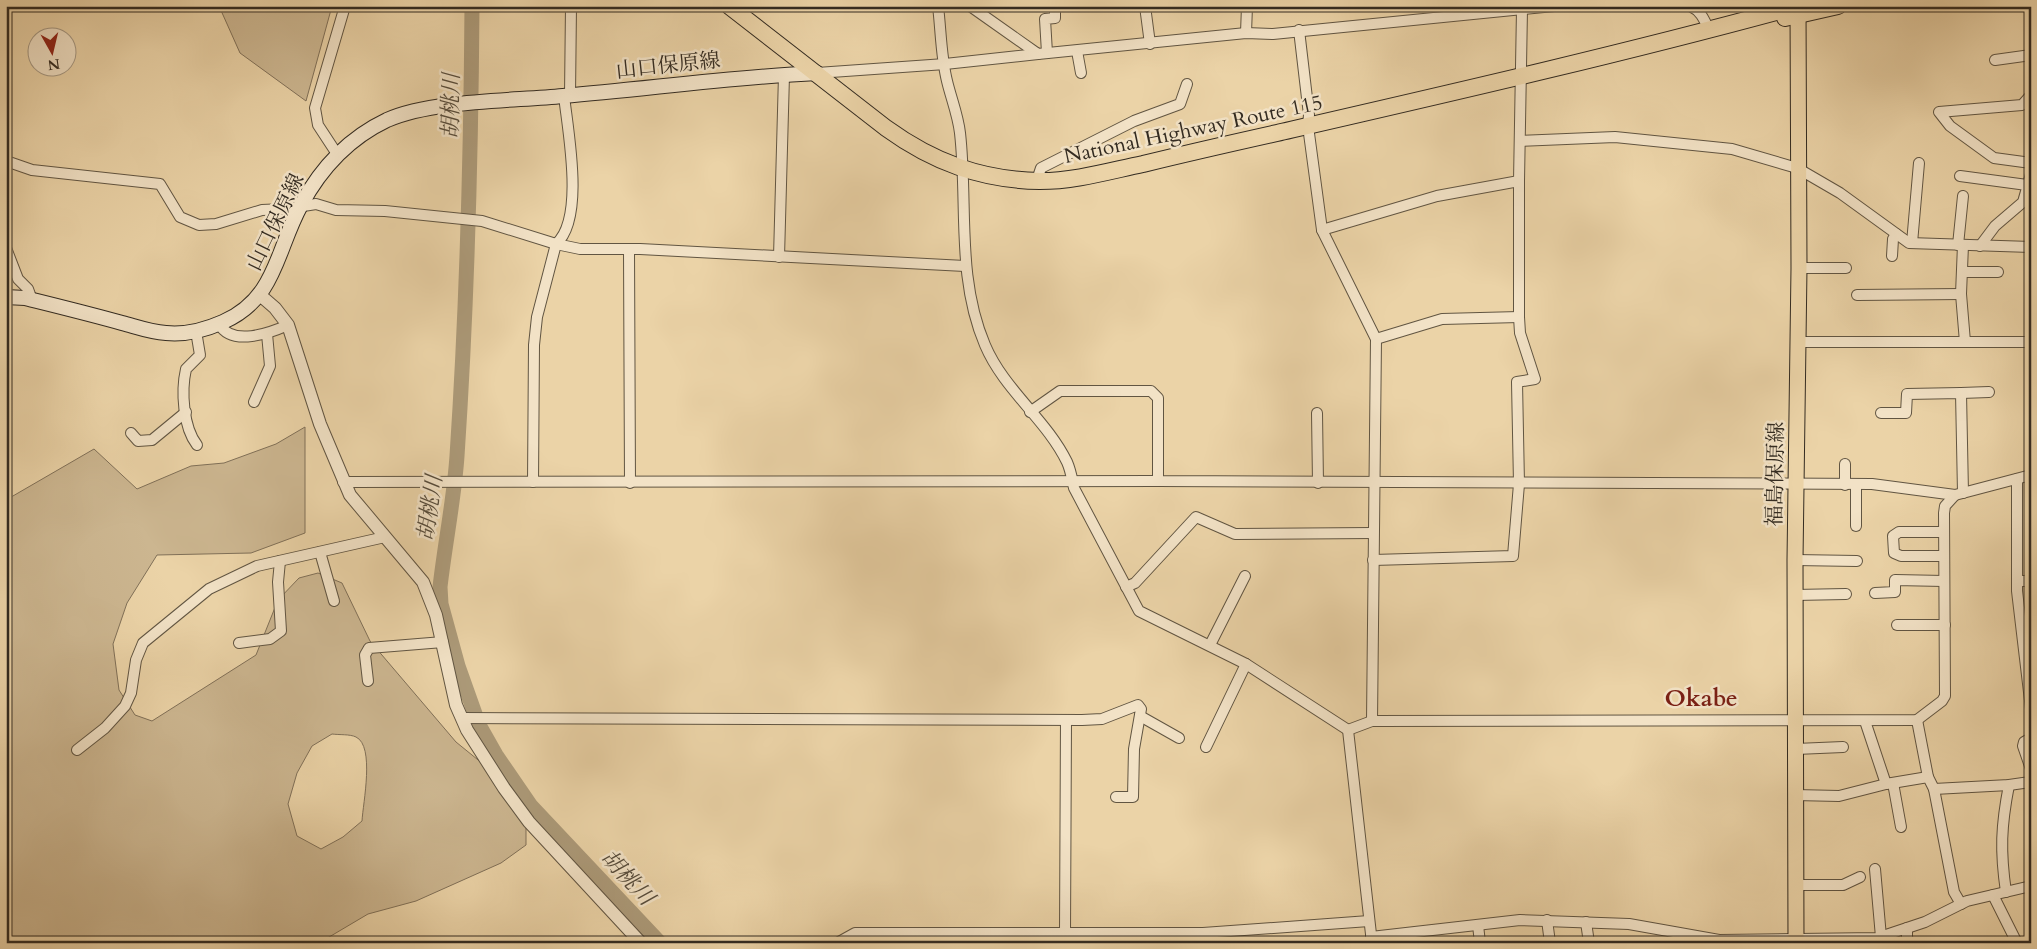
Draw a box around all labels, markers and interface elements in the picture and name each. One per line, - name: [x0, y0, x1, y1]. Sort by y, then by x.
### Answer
- north arrow: [28, 28, 78, 78]
- street label: 山口保原線: [614, 46, 722, 85]
- text: N: [46, 54, 61, 75]
- water label: 胡桃川: [435, 71, 467, 139]
- street label: National Highway Route 115: [1061, 88, 1325, 171]
- street label: 山口保原線: [239, 169, 311, 276]
- street label: 福島保原線: [1760, 421, 1791, 527]
- water label: 胡桃川: [411, 471, 450, 543]
- district label: Okabe: [1664, 682, 1738, 715]
- water label: 胡桃川: [594, 843, 662, 914]

